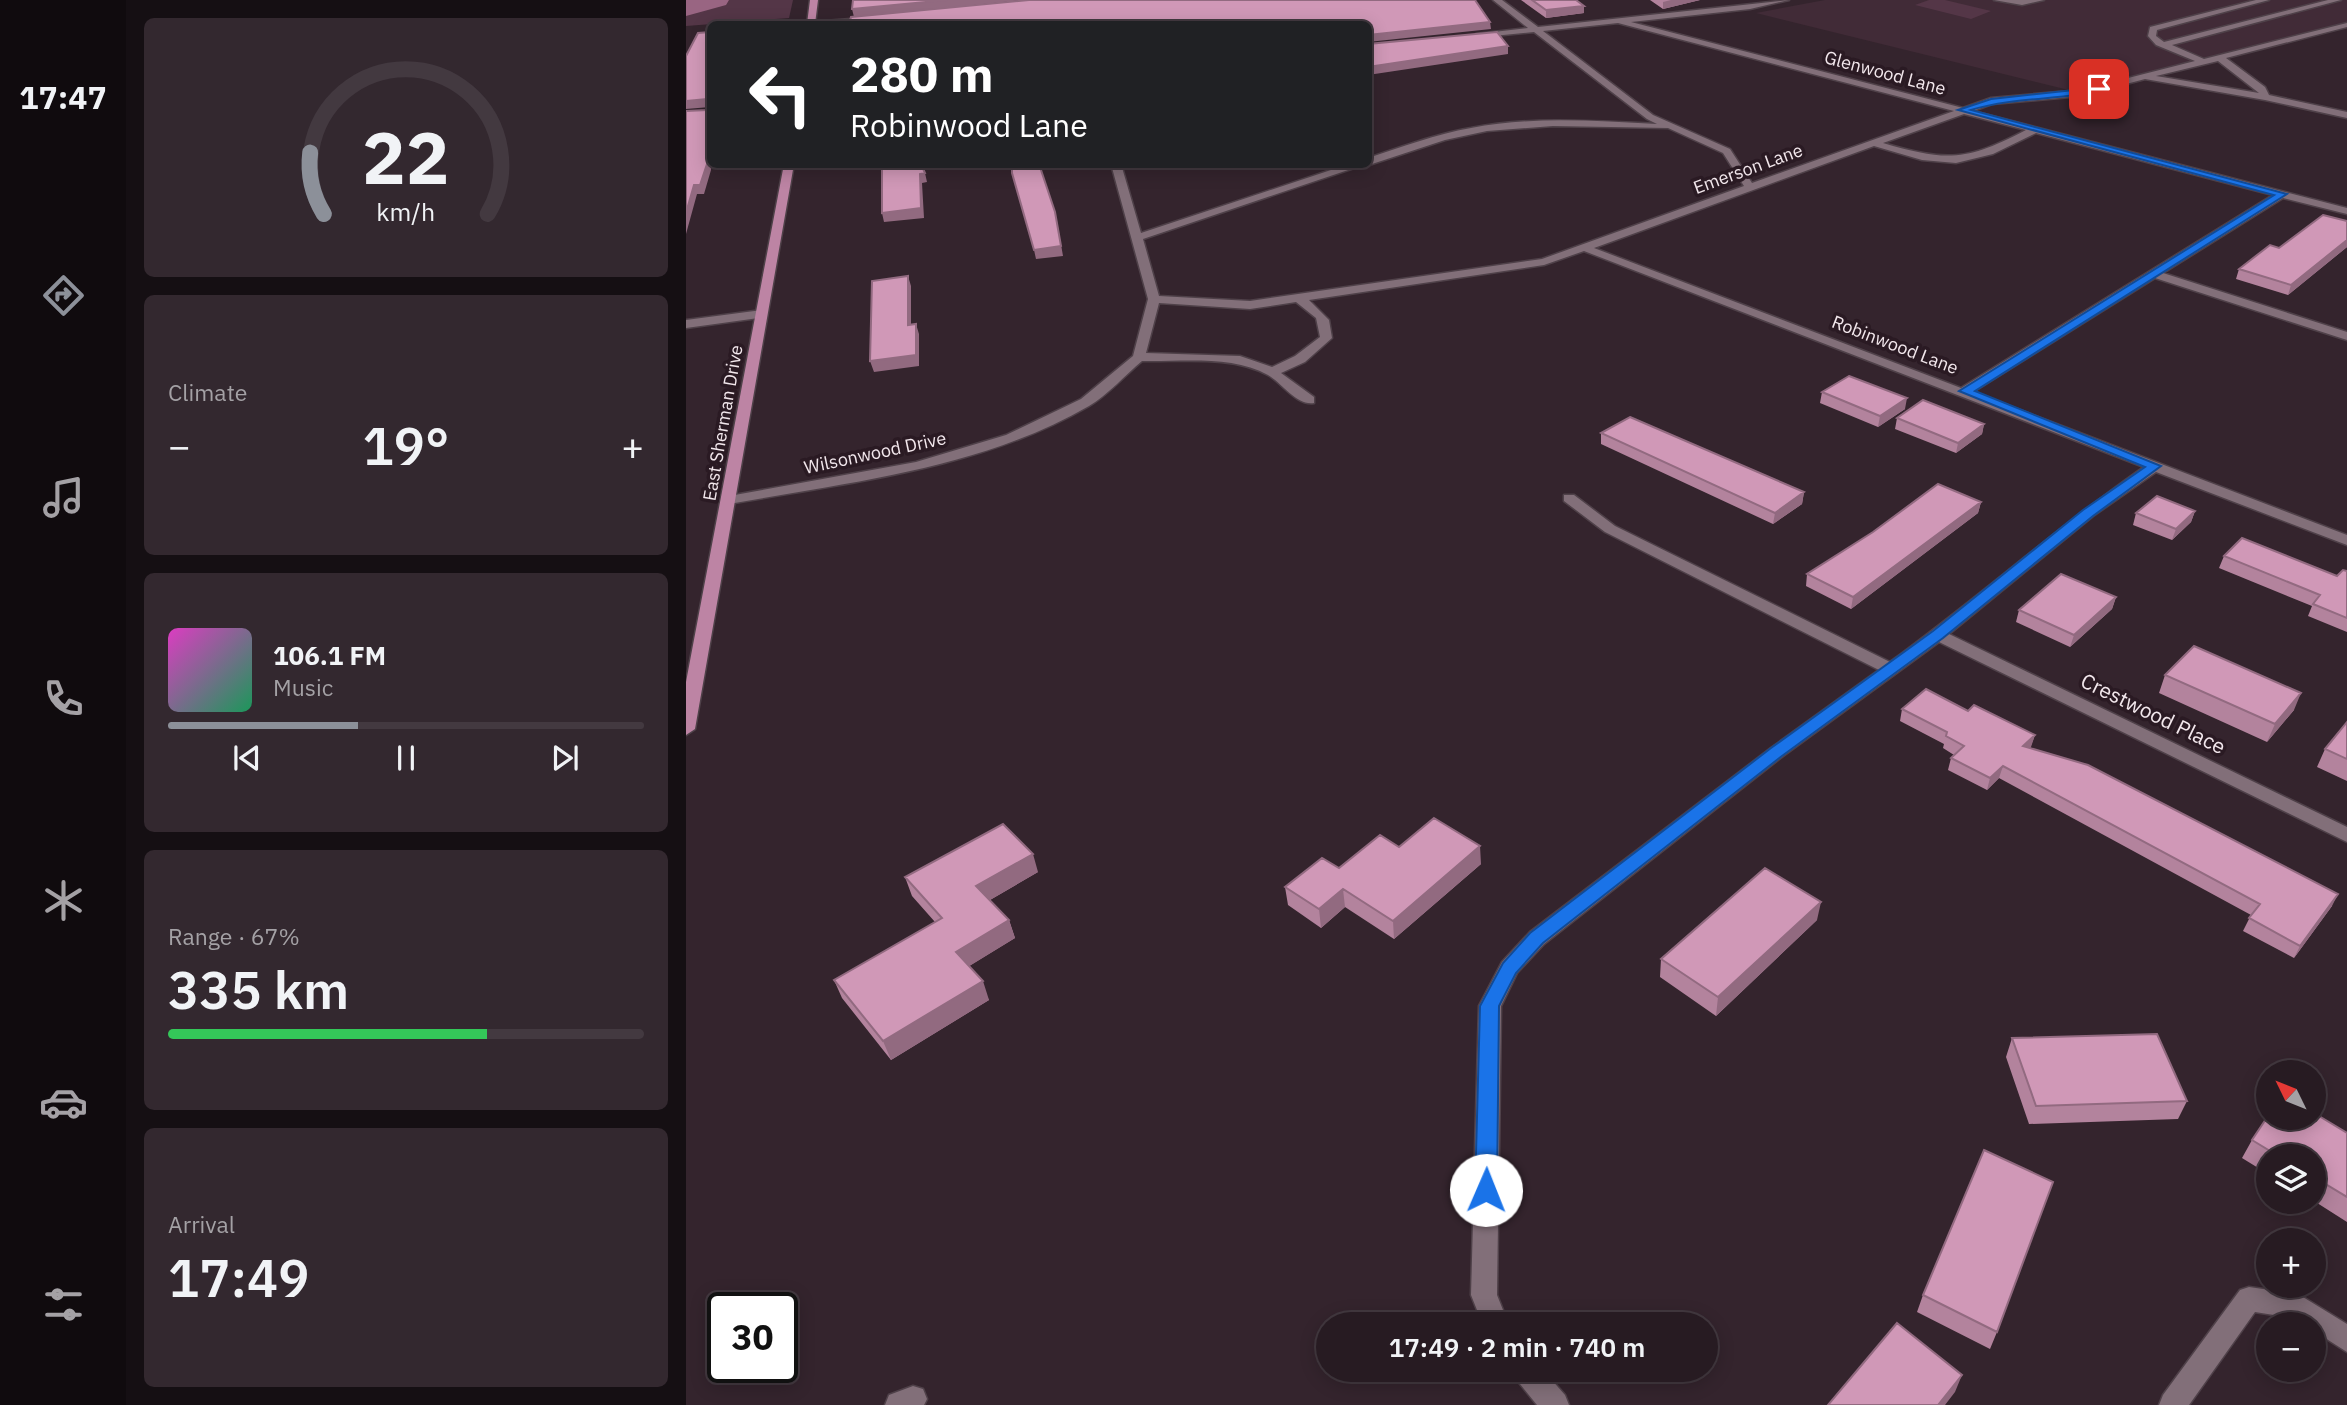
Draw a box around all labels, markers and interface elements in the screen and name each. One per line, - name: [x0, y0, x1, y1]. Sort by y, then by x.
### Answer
- text: 280 m: [850, 42, 994, 105]
- street label: Glenwood Lane: [1822, 45, 1948, 100]
- icon: left: [735, 49, 826, 140]
- pin: [2069, 59, 2129, 119]
- icon: arrive: [2080, 70, 2118, 108]
- text: 17:47: [19, 76, 107, 118]
- text: Robinwood Lane: [850, 104, 1088, 146]
- text: 22: [362, 109, 450, 204]
- street label: Emerson Lane: [1690, 138, 1806, 199]
- text: km/h: [377, 195, 435, 228]
- icon: directions: [39, 271, 88, 320]
- street label: Robinwood Lane: [1829, 310, 1962, 379]
- street label: East Sherman Drive: [697, 343, 748, 503]
- text: Climate: [168, 377, 247, 407]
- text: 19°: [363, 412, 449, 479]
- text: −: [168, 421, 191, 470]
- text: +: [621, 421, 644, 470]
- street label: Wilsonwood Drive: [802, 426, 948, 479]
- icon: music: [39, 473, 88, 522]
- text: 106.1 FM: [273, 638, 386, 672]
- street label: Crestwood Place: [2076, 666, 2231, 760]
- text: Music: [273, 672, 333, 702]
- icon: phone: [39, 674, 88, 723]
- icon: previous: [228, 739, 266, 777]
- icon: pause: [387, 739, 425, 777]
- icon: next: [546, 739, 584, 777]
- icon: climate: [39, 876, 88, 925]
- text: Range · 67%: [168, 921, 300, 951]
- text: 335 km: [168, 956, 349, 1023]
- north arrow: [2256, 1060, 2326, 1130]
- map controls: [2256, 1060, 2326, 1382]
- icon: car: [39, 1078, 88, 1127]
- button: layers: [2256, 1144, 2326, 1214]
- position arrow: [1449, 1153, 1523, 1227]
- text: Arrival: [168, 1209, 235, 1239]
- button: +: [2256, 1228, 2326, 1298]
- text: 17:49: [168, 1244, 309, 1311]
- icon: filters: [39, 1280, 88, 1329]
- speed limit sign: 30: [707, 1292, 798, 1383]
- button: −: [2256, 1312, 2326, 1382]
- text: 17:49 · 2 min · 740 m: [1389, 1330, 1645, 1364]

